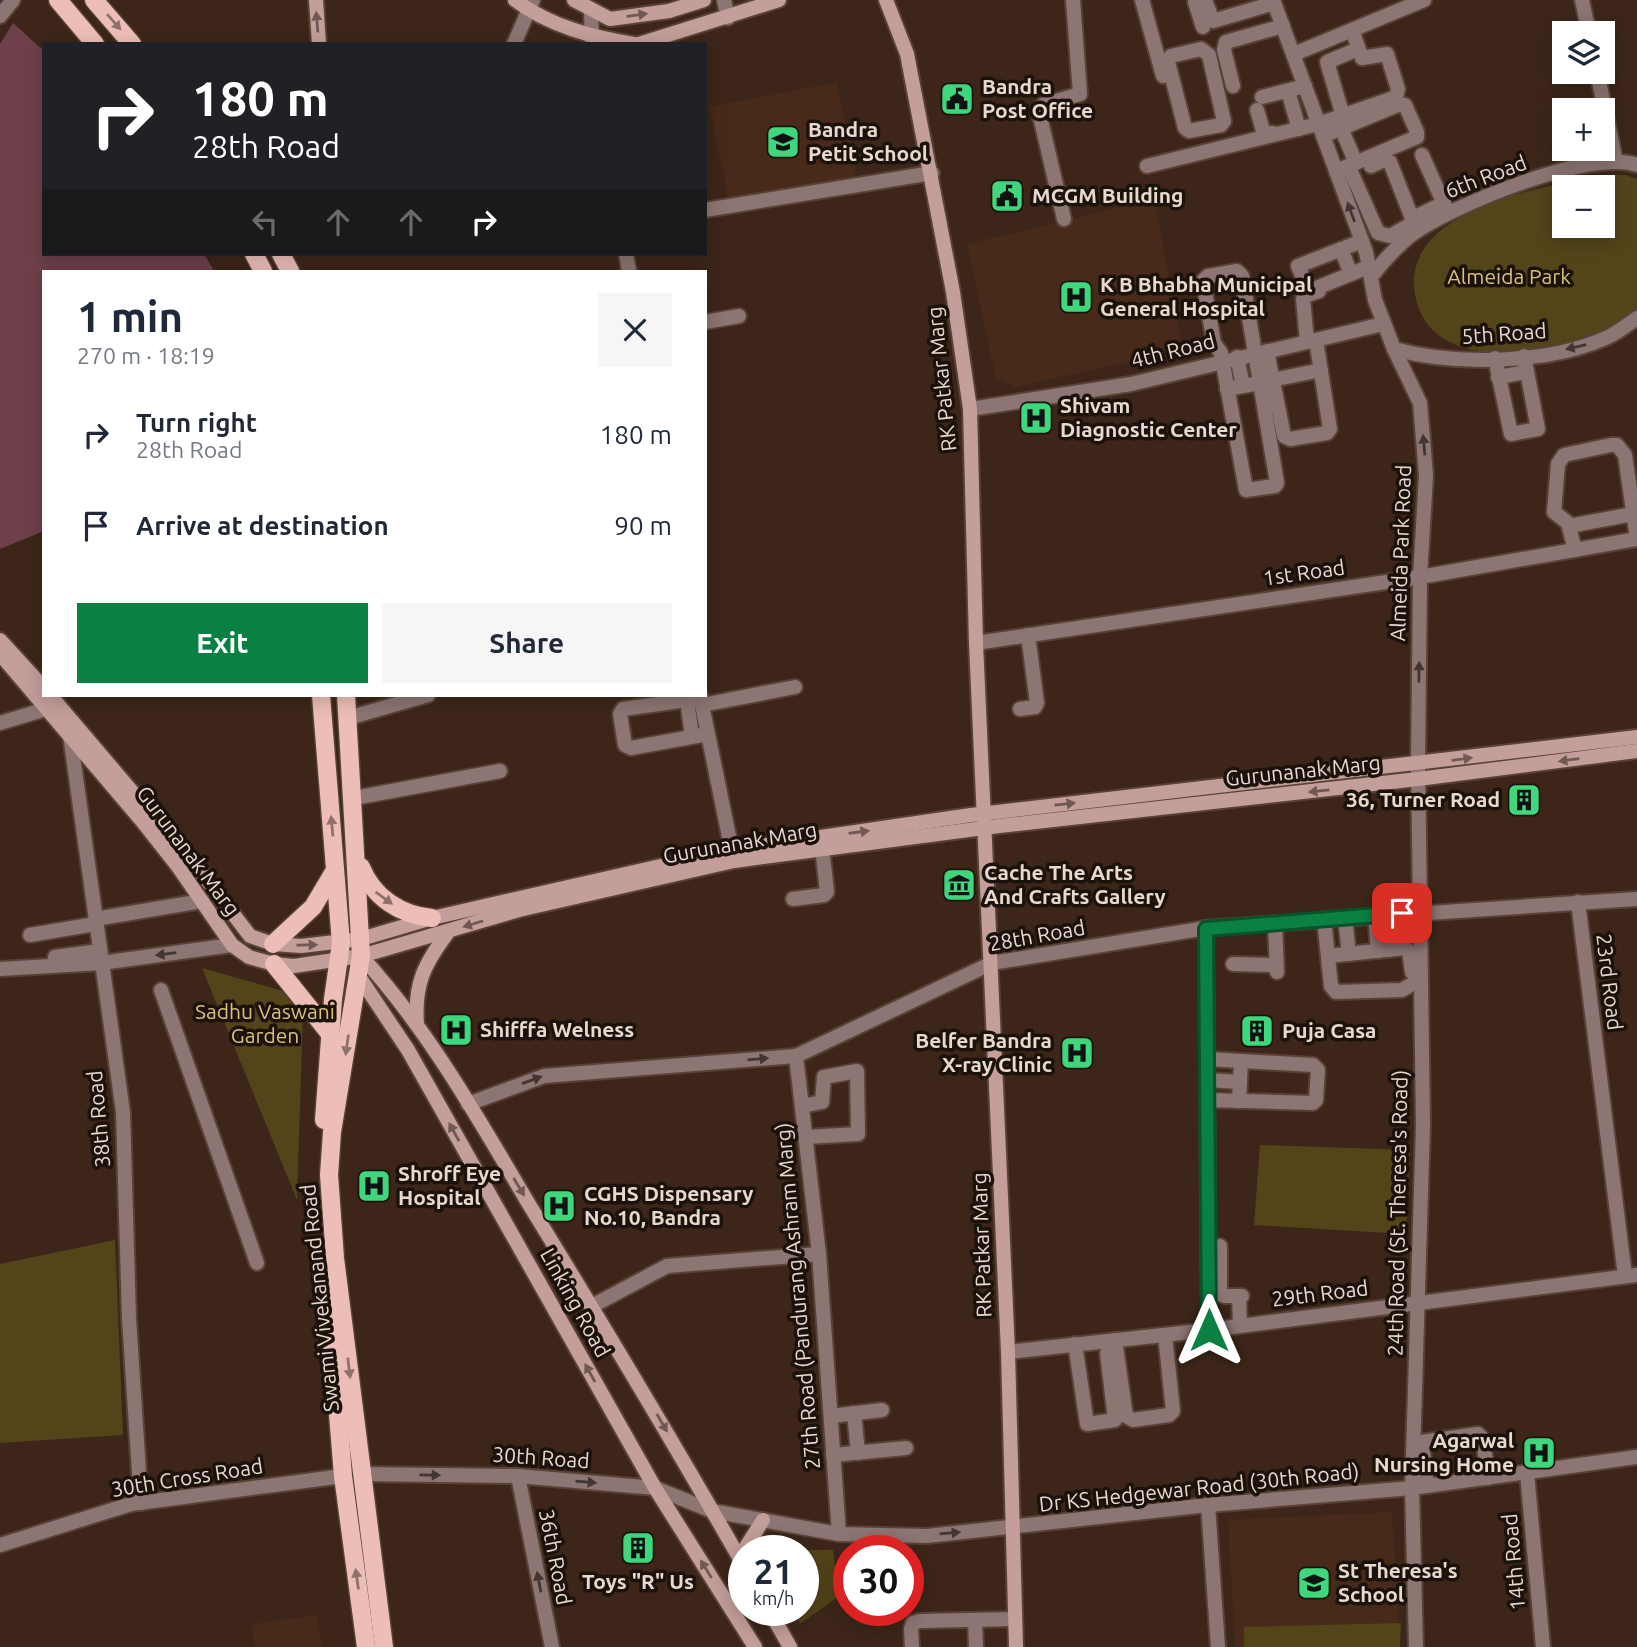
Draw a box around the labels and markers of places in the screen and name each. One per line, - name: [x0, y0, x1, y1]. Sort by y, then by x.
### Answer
- place label: Bandra Post Office: [982, 74, 1093, 122]
- public building icon: Bandra Post Office: [938, 80, 976, 118]
- place label: Bandra Petit School: [808, 117, 928, 165]
- school or university icon: Bandra Petit School: [764, 123, 802, 161]
- public building icon: MCGM Building: [988, 177, 1026, 215]
- place label: MCGM Building: [1032, 183, 1183, 207]
- place label: K B Bhabha Municipal General Hospital: [1100, 272, 1312, 320]
- hospital icon: K B Bhabha Municipal General Hospital: [1057, 278, 1095, 316]
- place label: Shivam Diagnostic Center: [1060, 393, 1237, 441]
- hospital icon: Shivam Diagnostic Center: [1017, 399, 1055, 437]
- building icon: 36, Turner Road: [1505, 781, 1543, 819]
- place label: 36, Turner Road: [1346, 787, 1500, 811]
- place label: Cache The Arts And Crafts Gallery: [984, 860, 1166, 908]
- museum icon: Cache The Arts And Crafts Gallery: [940, 866, 978, 904]
- pin: [1372, 883, 1432, 943]
- hospital icon: Shifffa Welness: [437, 1011, 475, 1049]
- building icon: Puja Casa: [1238, 1012, 1276, 1050]
- place label: Shifffa Welness: [480, 1017, 634, 1041]
- place label: Puja Casa: [1282, 1018, 1376, 1042]
- place label: Belfer Bandra X-ray Clinic: [915, 1028, 1052, 1076]
- hospital icon: Belfer Bandra X-ray Clinic: [1058, 1034, 1096, 1072]
- place label: Shroff Eye Hospital: [398, 1161, 501, 1209]
- hospital icon: Shroff Eye Hospital: [355, 1167, 393, 1205]
- place label: CGHS Dispensary No.10, Bandra: [584, 1181, 753, 1229]
- hospital icon: CGHS Dispensary No.10, Bandra: [540, 1187, 578, 1225]
- place label: Agarwal Nursing Home: [1374, 1428, 1514, 1476]
- hospital icon: Agarwal Nursing Home: [1520, 1434, 1558, 1472]
- building icon: Toys "R" Us: [619, 1529, 657, 1567]
- place label: St Theresa's School: [1338, 1558, 1458, 1606]
- school or university icon: St Theresa's School: [1295, 1564, 1333, 1602]
- place label: Toys "R" Us: [582, 1569, 694, 1593]

